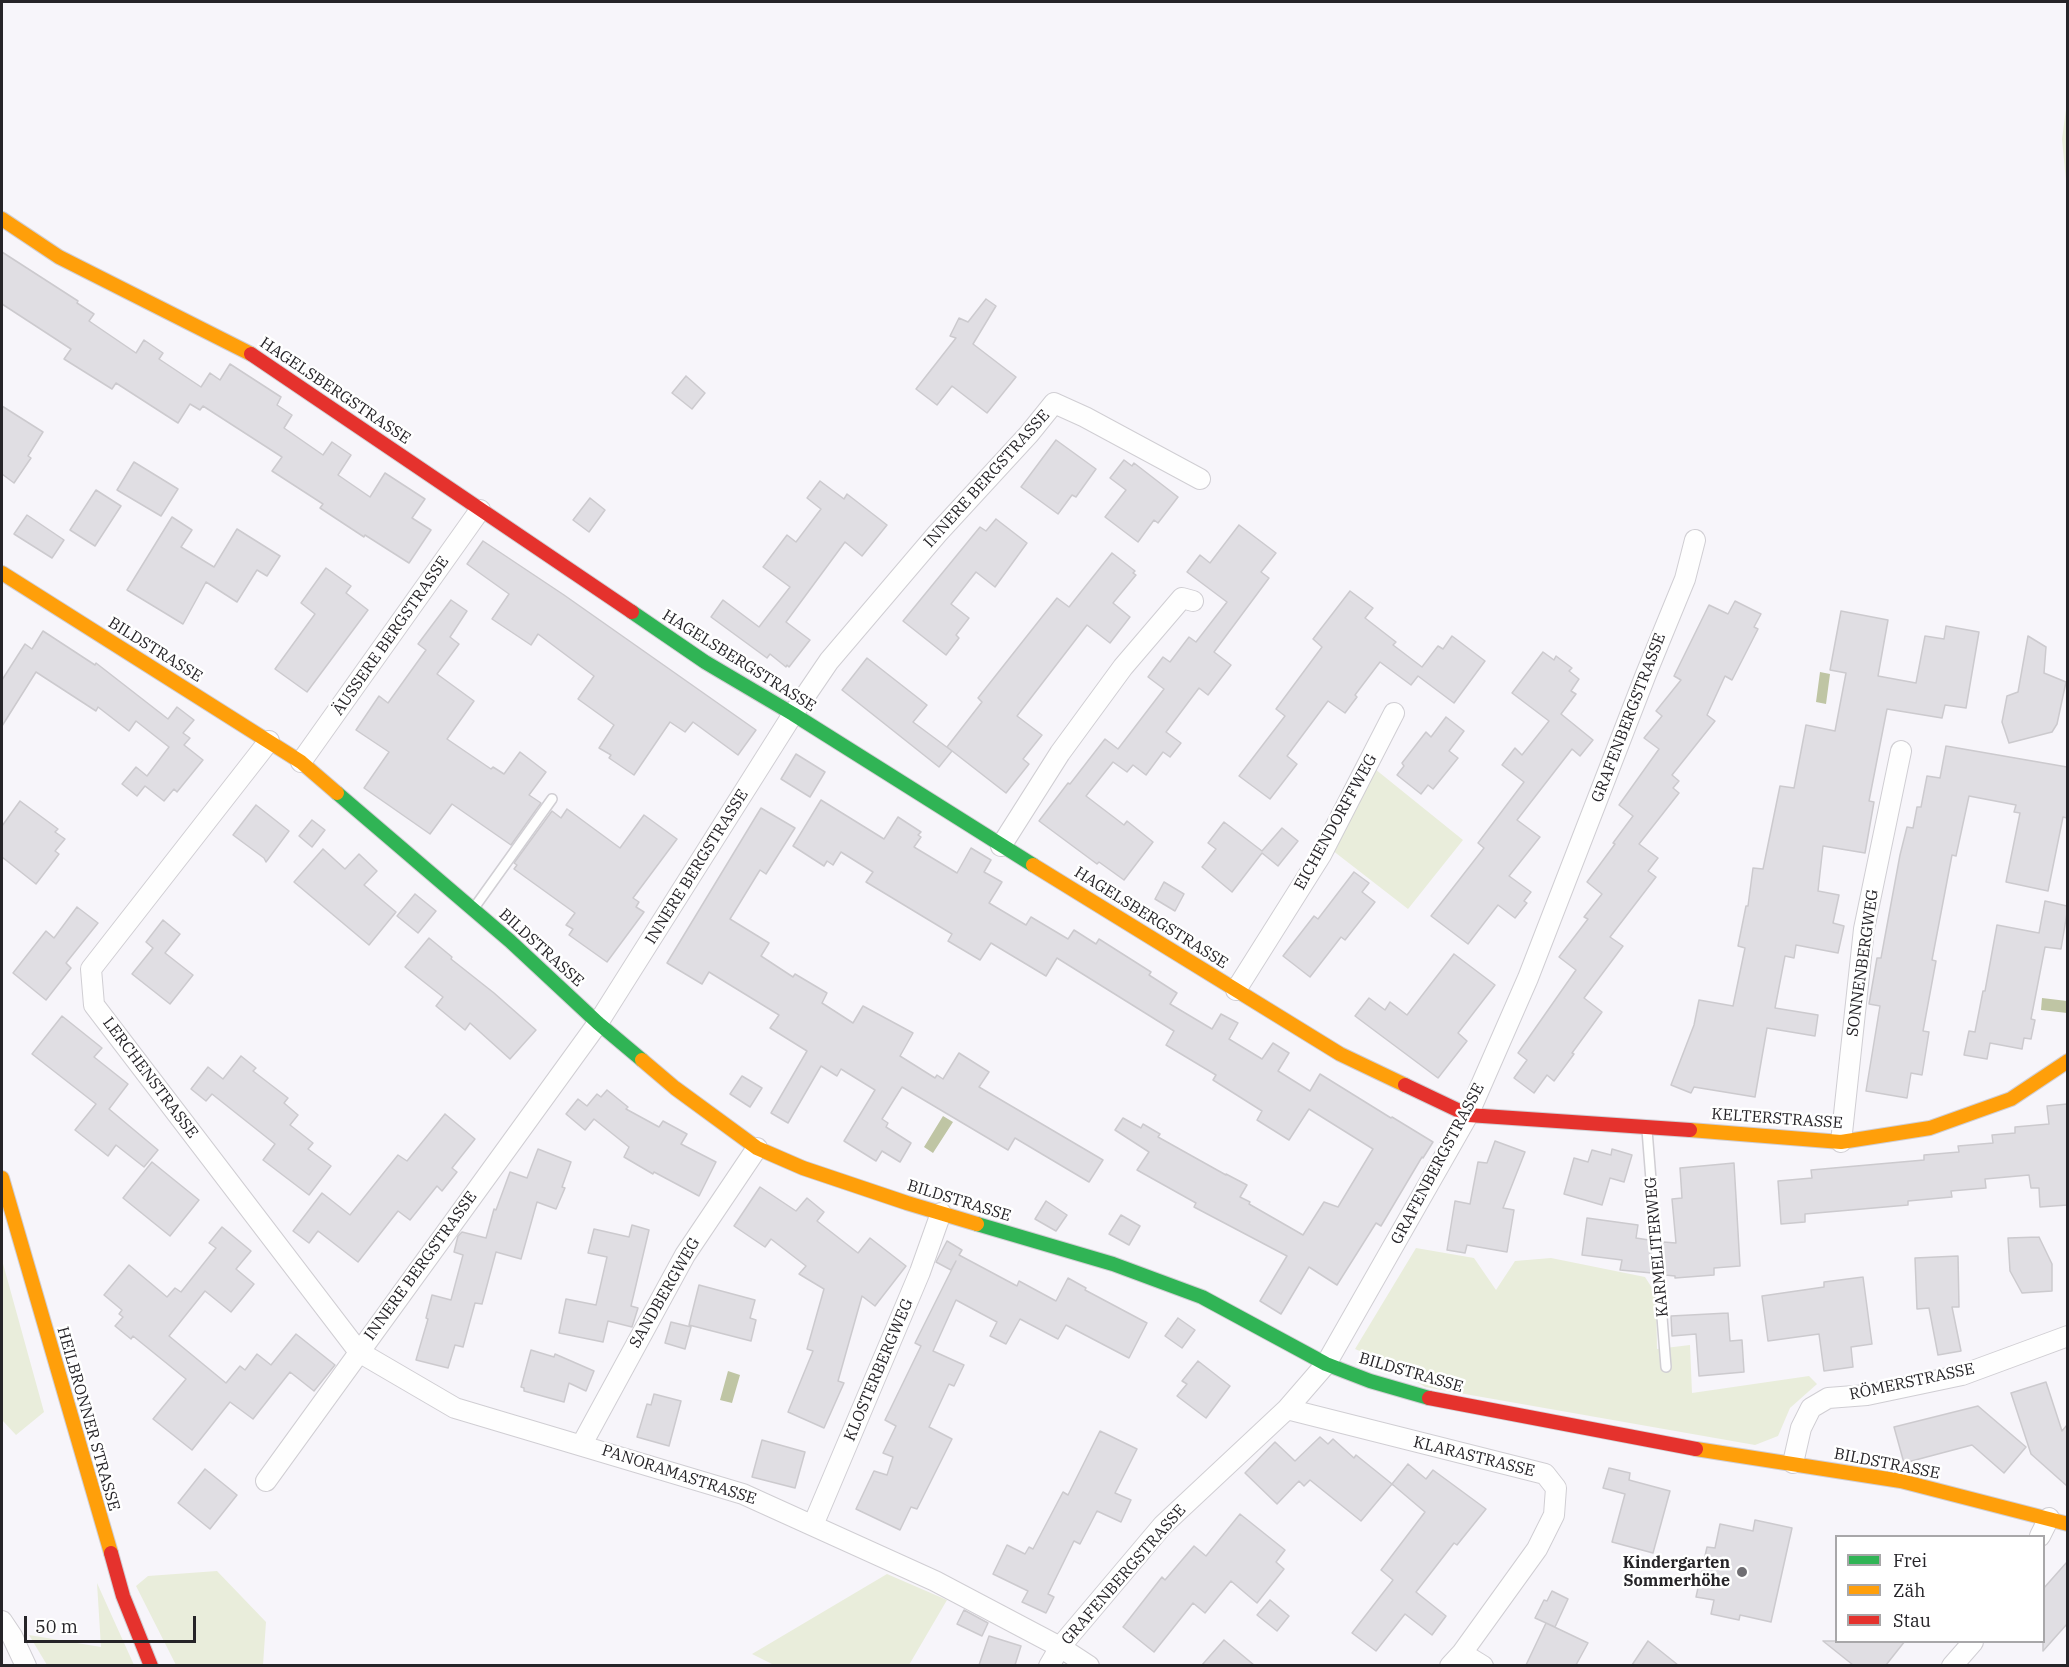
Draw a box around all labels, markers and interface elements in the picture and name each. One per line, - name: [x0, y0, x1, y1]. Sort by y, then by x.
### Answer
- street label: HAGELSBERGSTRASSE: [256, 333, 414, 449]
- street label: INNERE BERGSTRASSE: [920, 406, 1054, 552]
- street label: ÄUSSERE BERGSTRASSE: [329, 553, 453, 719]
- street label: HAGELSBERGSTRASSE: [659, 606, 819, 716]
- street label: BILDSTRASSE: [104, 613, 206, 687]
- street label: GRAFENBERGSTRASSE: [1588, 631, 1670, 805]
- street label: EICHENDORFFWEG: [1291, 751, 1381, 893]
- street label: INNERE BERGSTRASSE: [641, 786, 753, 948]
- street label: HAGELSBERGSTRASSE: [1071, 863, 1231, 973]
- street label: SONNENBERGWEG: [1843, 888, 1883, 1038]
- street label: BILDSTRASSE: [495, 905, 587, 991]
- street label: LERCHENSTRASSE: [98, 1014, 202, 1142]
- street label: GRAFENBERGSTRASSE: [1387, 1080, 1489, 1248]
- street label: KELTERSTRASSE: [1711, 1105, 1843, 1133]
- street label: BILDSTRASSE: [905, 1176, 1013, 1226]
- street label: KARMELITERWEG: [1641, 1176, 1673, 1318]
- street label: INNERE BERGSTRASSE: [361, 1188, 481, 1344]
- street label: SANDBERGWEG: [626, 1234, 704, 1352]
- street label: KLOSTERBERGWEG: [840, 1296, 918, 1444]
- street label: HEILBRONNER STRASSE: [52, 1325, 124, 1513]
- street label: BILDSTRASSE: [1357, 1349, 1465, 1397]
- street label: RÖMERSTRASSE: [1848, 1359, 1976, 1405]
- street label: KLARASTRASSE: [1411, 1433, 1537, 1481]
- street label: PANORAMASTRASSE: [599, 1441, 759, 1509]
- street label: BILDSTRASSE: [1832, 1444, 1942, 1484]
- street label: GRAFENBERGSTRASSE: [1058, 1501, 1190, 1649]
- legend: [1835, 1535, 2045, 1643]
- text: Frei: [1893, 1549, 1927, 1572]
- place label: Kindergarten Sommerhöhe: [1623, 1553, 1730, 1591]
- marker: Kindergarten Sommerhöhe: [1735, 1565, 1749, 1579]
- text: Zäh: [1893, 1579, 1926, 1602]
- scale bar: [27, 1604, 200, 1642]
- text: Stau: [1893, 1609, 1931, 1632]
- text: 50 m: [35, 1615, 78, 1638]

